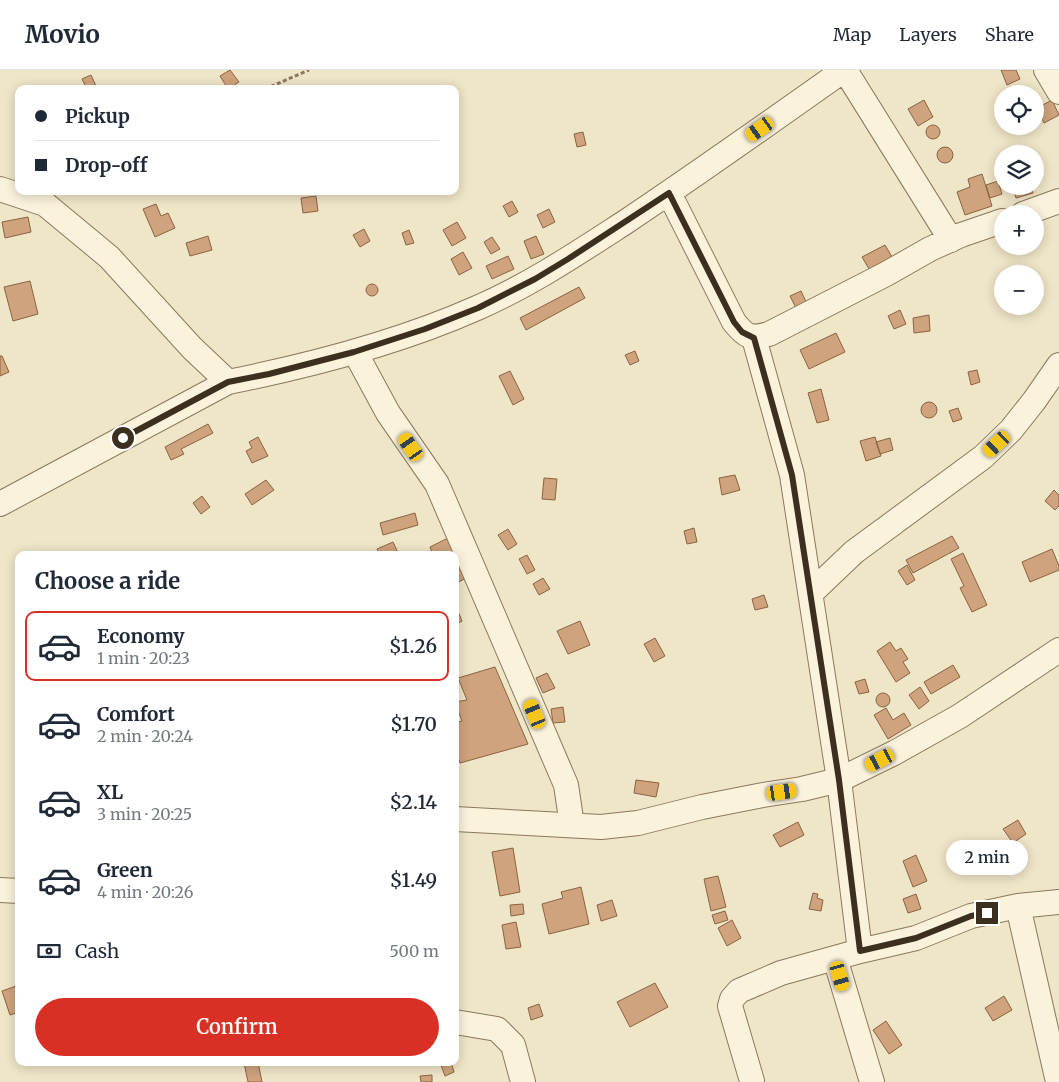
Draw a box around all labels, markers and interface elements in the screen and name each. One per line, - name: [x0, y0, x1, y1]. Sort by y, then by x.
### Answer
- text: Movio: [25, 19, 100, 50]
- text: Map: [833, 23, 871, 46]
- text: Layers: [899, 23, 957, 46]
- text: Share: [985, 23, 1034, 46]
- map controls: [994, 85, 1044, 315]
- button: locate: [994, 85, 1044, 135]
- text: Pickup: [65, 104, 130, 128]
- car: [743, 114, 776, 144]
- button: layers: [994, 145, 1044, 195]
- text: Drop-off: [65, 153, 147, 177]
- button: +: [994, 205, 1044, 255]
- button: −: [994, 265, 1044, 315]
- route start: [112, 427, 134, 449]
- car: [980, 428, 1013, 460]
- car: [396, 430, 425, 464]
- text: Choose a ride: [35, 567, 180, 595]
- icon: car: [37, 624, 82, 669]
- text: Economy: [97, 624, 185, 648]
- text: $1.26: [389, 634, 437, 658]
- text: 1 min · 20:23: [97, 648, 190, 668]
- car: [522, 697, 547, 731]
- icon: car: [37, 702, 82, 747]
- text: Comfort: [97, 702, 175, 726]
- text: $1.70: [390, 712, 437, 736]
- text: 2 min · 20:24: [97, 726, 193, 746]
- car: [863, 747, 896, 773]
- icon: car: [37, 780, 82, 825]
- text: XL: [97, 780, 123, 804]
- car: [766, 782, 797, 802]
- text: $2.14: [390, 790, 437, 814]
- text: 3 min · 20:25: [97, 804, 192, 824]
- callout: 2 min: [946, 840, 1028, 876]
- text: 2 min: [964, 847, 1010, 867]
- icon: car: [37, 858, 82, 903]
- text: Green: [97, 858, 153, 882]
- text: $1.49: [390, 868, 437, 892]
- text: 4 min · 20:26: [97, 882, 193, 902]
- route end: [976, 902, 998, 924]
- icon: cash: [35, 937, 63, 965]
- text: Cash: [75, 939, 119, 963]
- text: 500 m: [389, 941, 439, 961]
- car: [828, 960, 851, 992]
- button: Confirm: [35, 998, 439, 1056]

